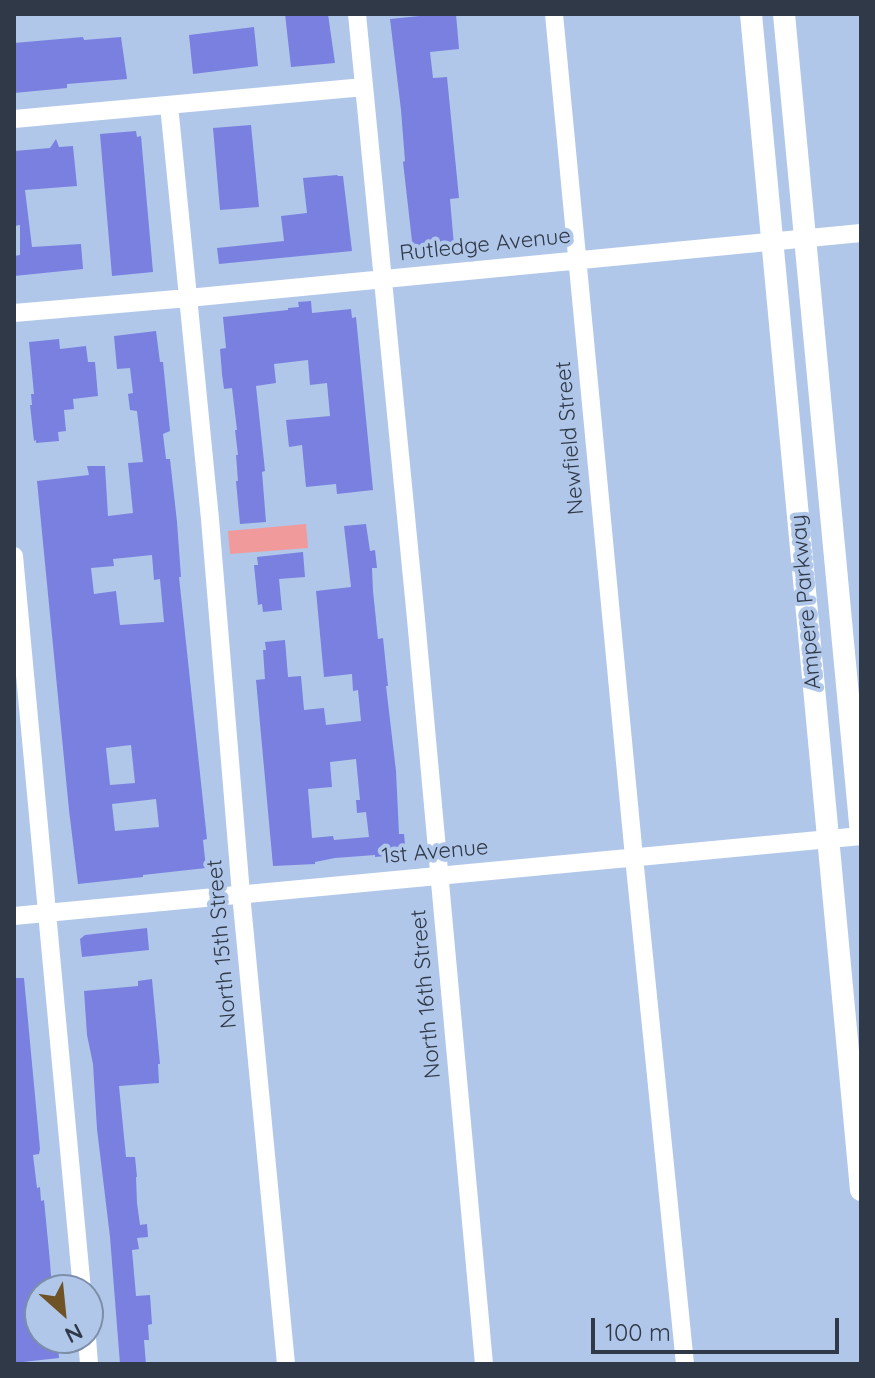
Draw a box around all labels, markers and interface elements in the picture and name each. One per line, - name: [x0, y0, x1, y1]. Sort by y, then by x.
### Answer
- street label: Rutledge Avenue: [398, 223, 572, 267]
- street label: Newfield Street: [550, 360, 590, 516]
- street label: Ampere Parkway: [785, 513, 827, 691]
- street label: 1st Avenue: [380, 834, 490, 870]
- street label: North 15th Street: [201, 858, 243, 1030]
- street label: North 16th Street: [405, 908, 447, 1080]
- north arrow: [24, 1274, 104, 1354]
- scale bar: [595, 1302, 843, 1352]
- text: N: [60, 1317, 88, 1350]
- text: 100 m: [605, 1317, 671, 1347]

